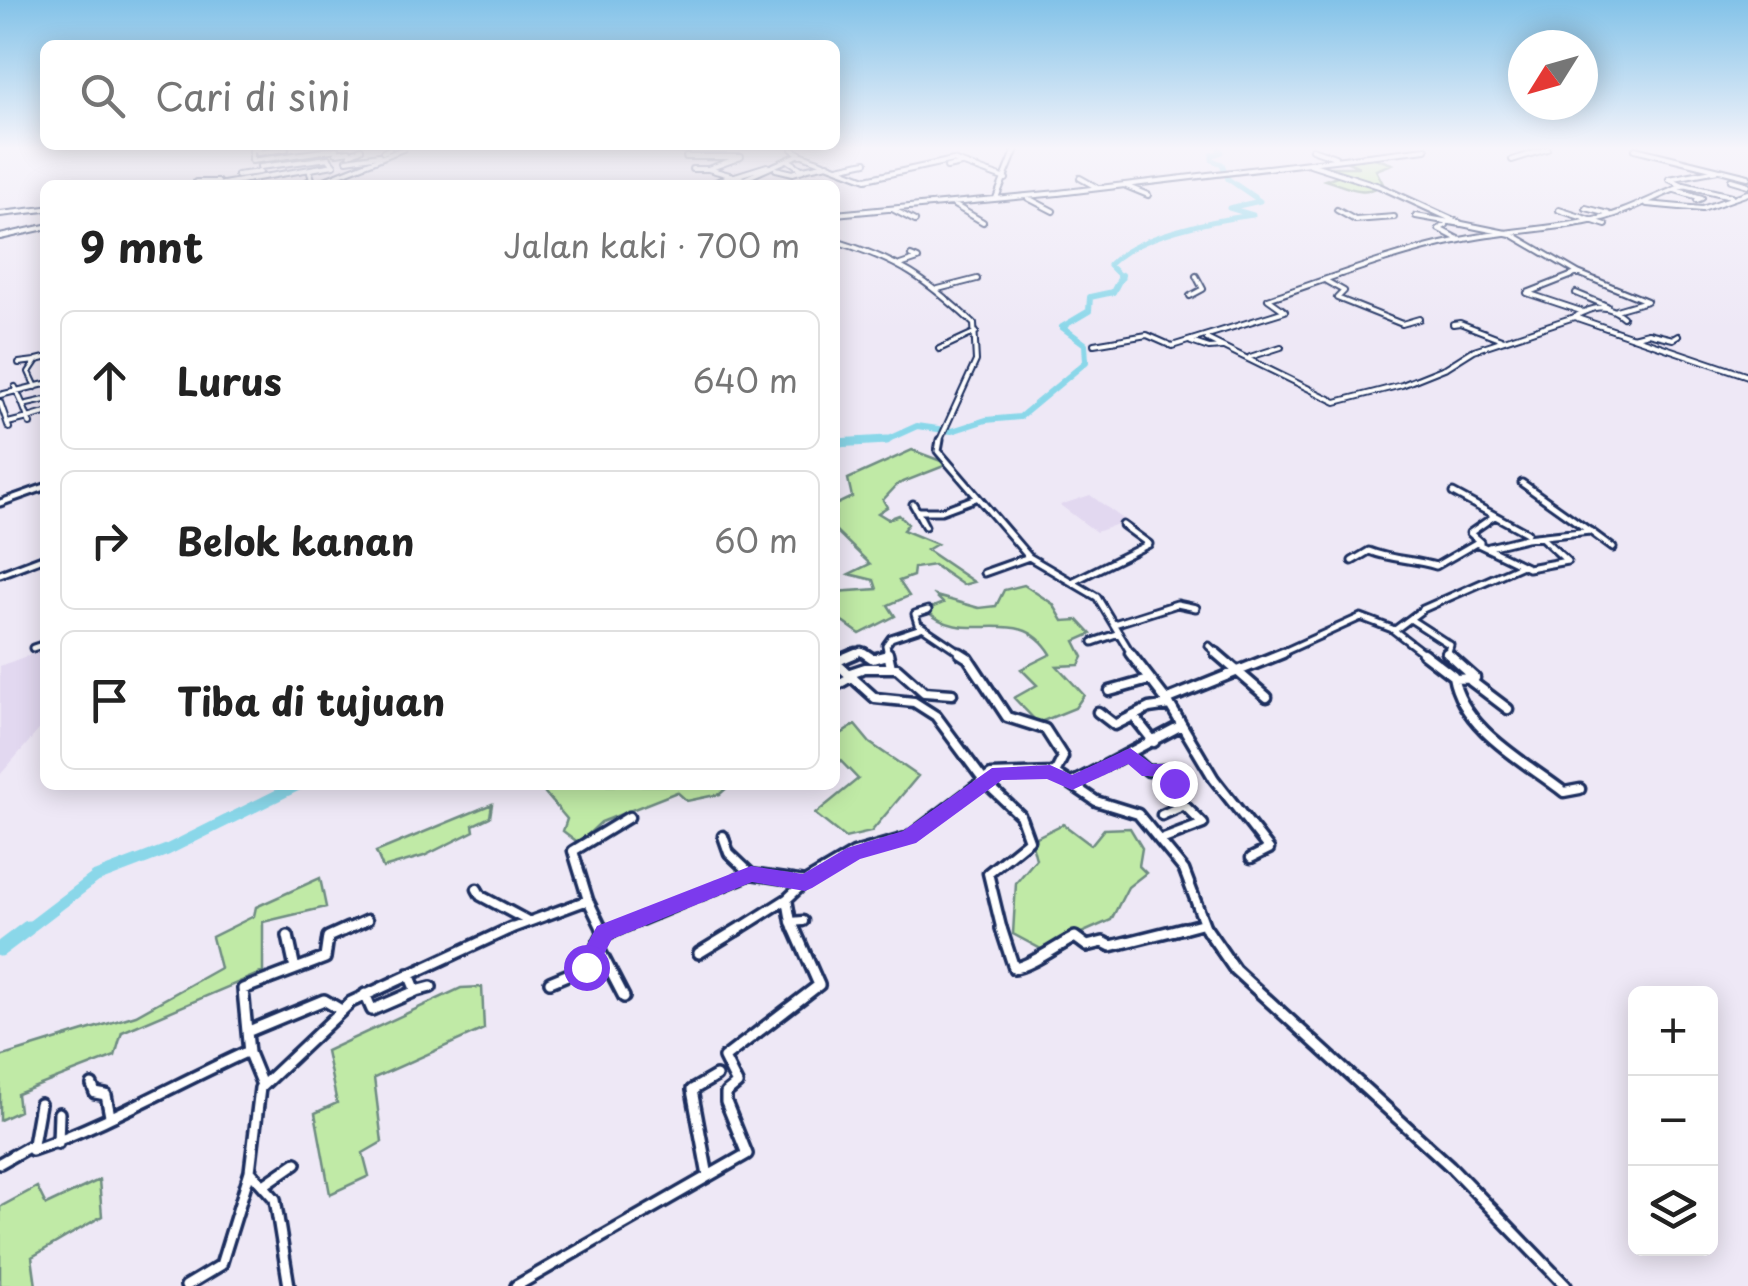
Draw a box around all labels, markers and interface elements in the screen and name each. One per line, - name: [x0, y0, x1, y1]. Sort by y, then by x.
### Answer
- north arrow: [1508, 30, 1598, 120]
- search box: [40, 40, 840, 150]
- text: Cari di sini: [155, 67, 351, 124]
- icon: search: [75, 68, 130, 123]
- text: 9 mnt: [80, 214, 204, 277]
- text: Jalan kaki · 700 m: [504, 221, 800, 269]
- text: Lurus: [177, 352, 282, 409]
- icon: ahead: [82, 353, 137, 408]
- text: 640 m: [693, 356, 798, 404]
- text: Belok kanan: [177, 512, 414, 569]
- icon: right: [82, 513, 137, 568]
- text: 60 m: [714, 516, 798, 564]
- text: Tiba di tujuan: [177, 672, 445, 729]
- icon: arrive: [82, 673, 137, 728]
- route end: [1152, 761, 1198, 807]
- route start: [564, 945, 610, 991]
- map controls: [1628, 986, 1718, 1256]
- button: +: [1628, 986, 1718, 1076]
- button: −: [1628, 1076, 1718, 1166]
- button: layers: [1628, 1166, 1718, 1256]

